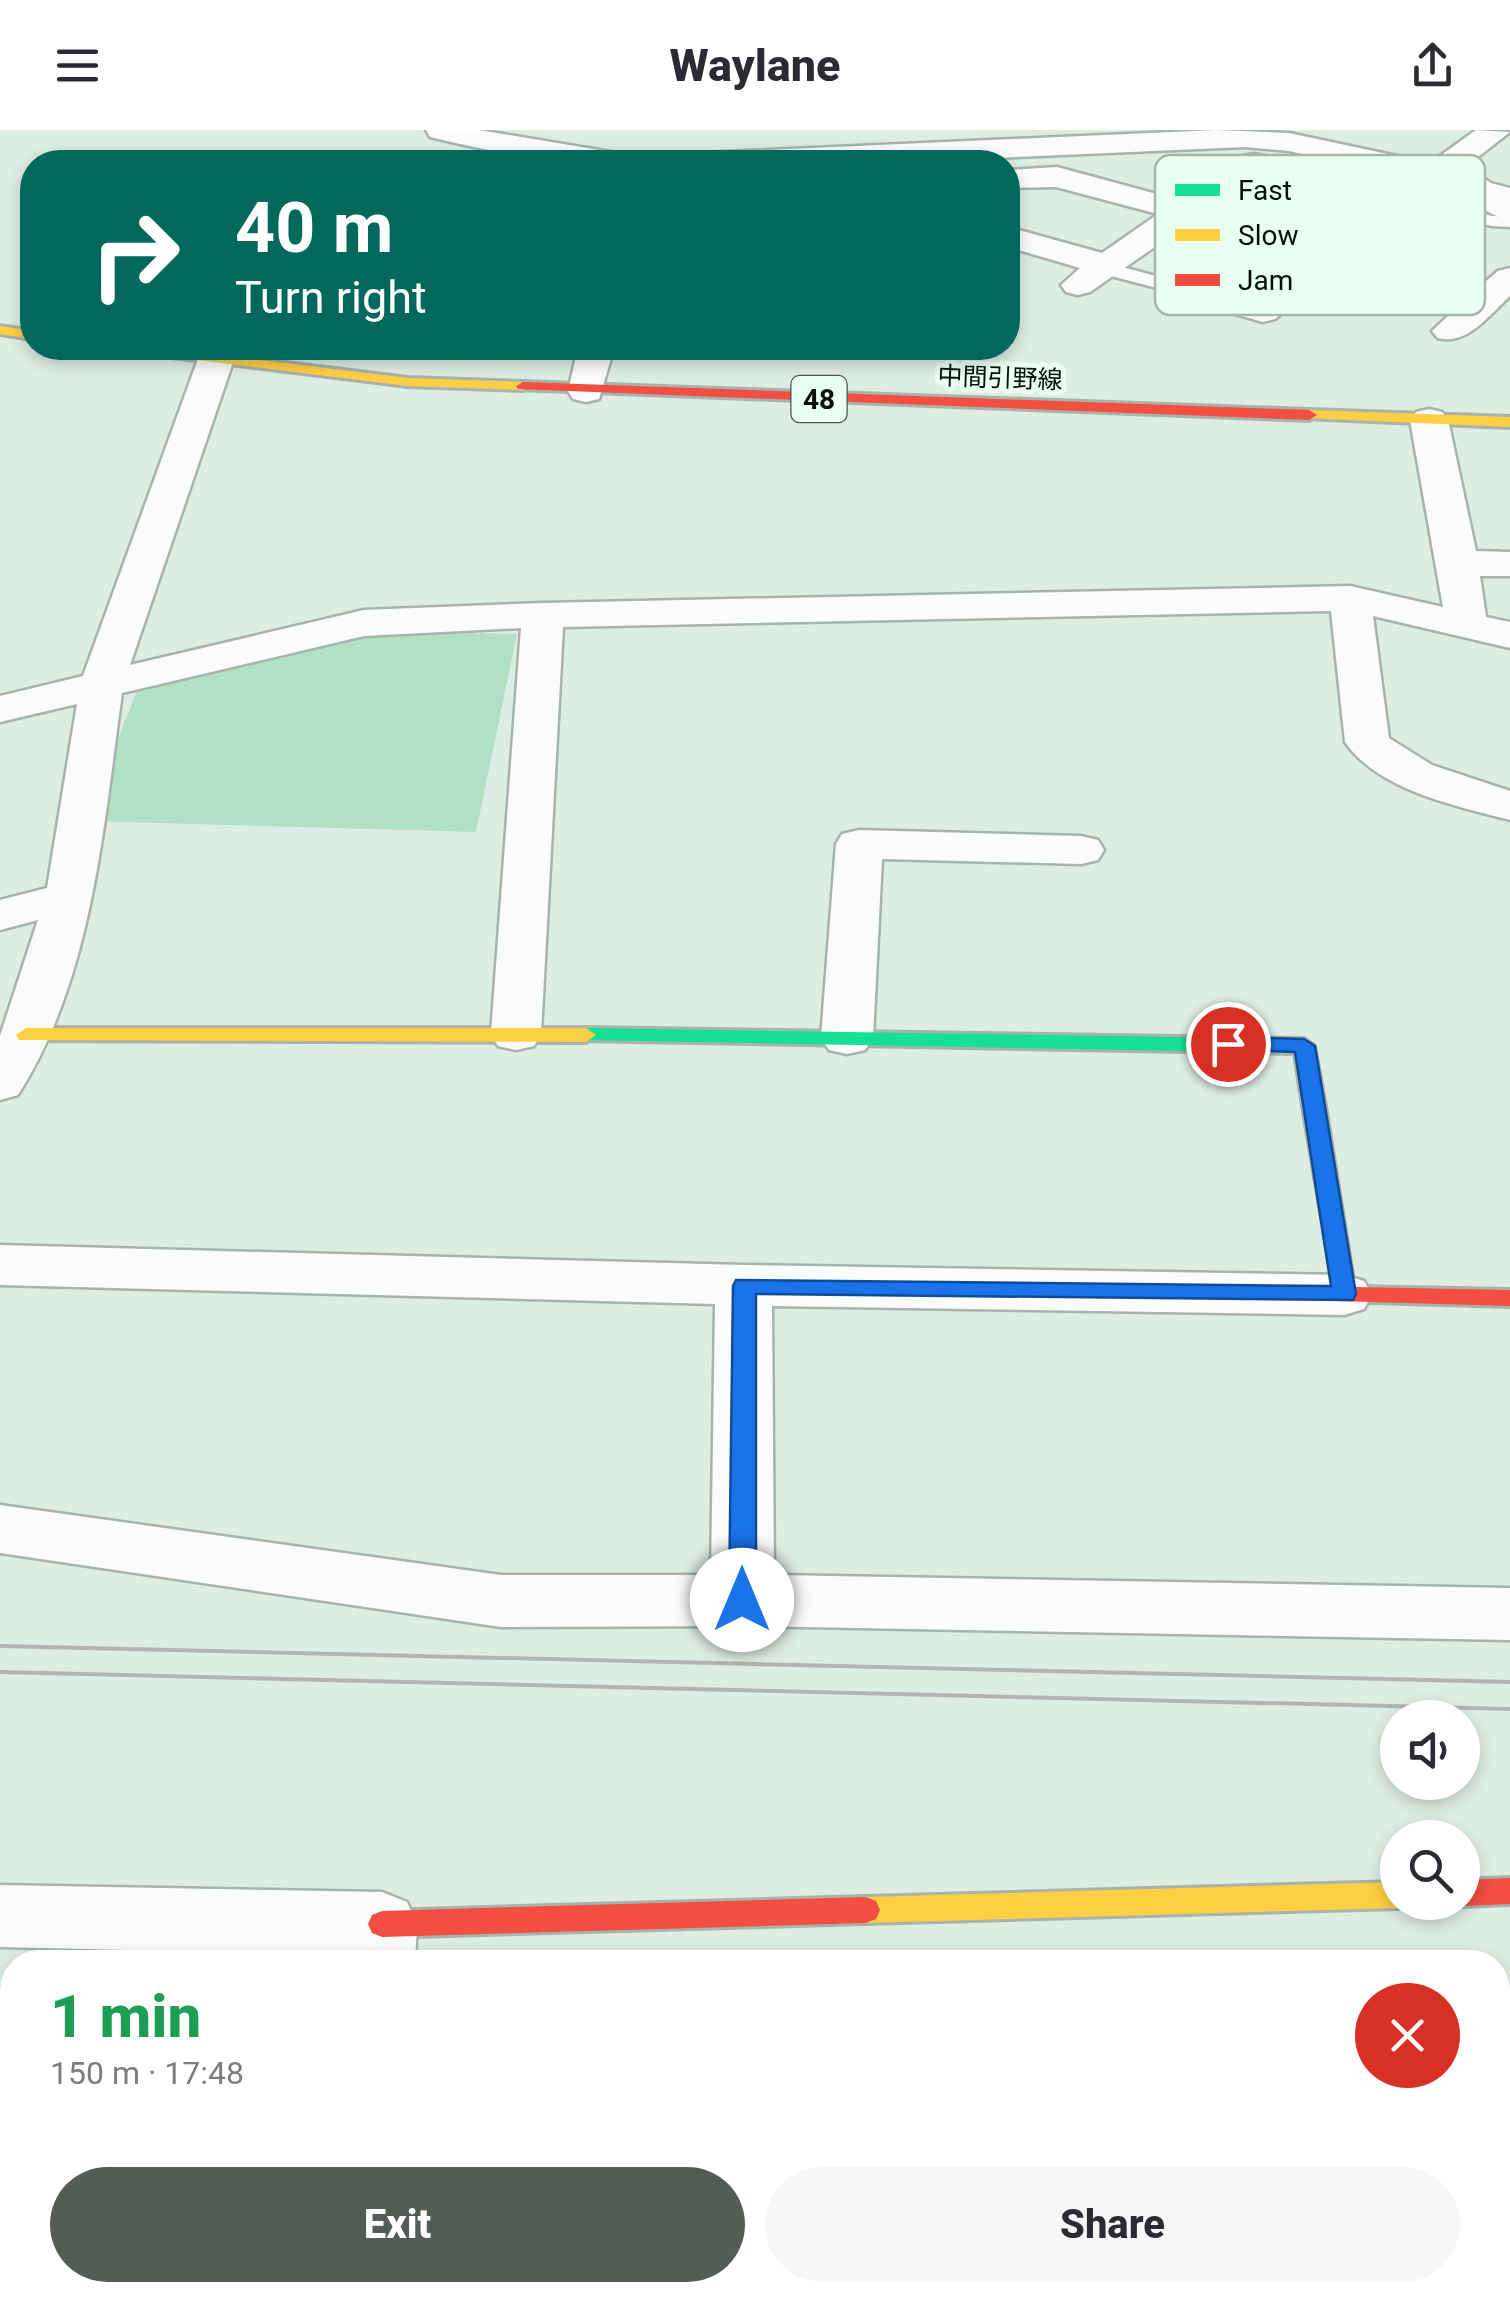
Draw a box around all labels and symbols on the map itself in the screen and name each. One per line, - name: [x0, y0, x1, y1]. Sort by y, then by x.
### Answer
- legend: [1155, 155, 1485, 315]
- text: Fast: [1238, 174, 1292, 207]
- text: Slow: [1238, 219, 1298, 252]
- text: Jam: [1238, 264, 1293, 297]
- street label: 中間引野線: [937, 361, 1063, 395]
- road number: 48: [792, 376, 846, 422]
- pin: [1186, 1002, 1271, 1087]
- position arrow: [690, 1548, 794, 1652]

